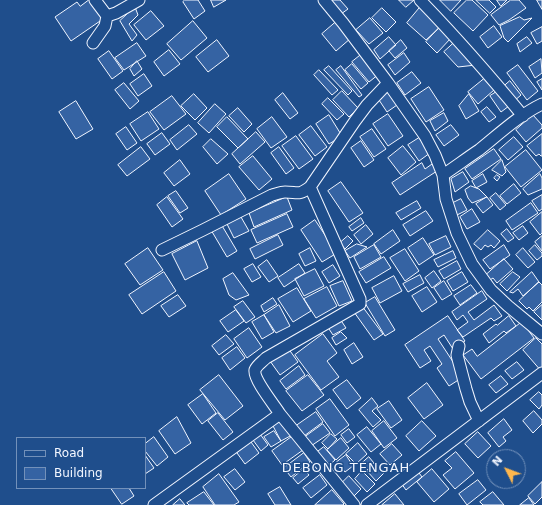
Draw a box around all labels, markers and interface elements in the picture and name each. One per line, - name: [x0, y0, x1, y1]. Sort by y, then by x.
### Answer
- legend: [16, 437, 146, 489]
- text: Road: [54, 446, 84, 460]
- north arrow: [486, 449, 526, 489]
- text: N: [490, 454, 505, 469]
- district label: DEBONG TENGAH: [282, 461, 410, 477]
- text: Building: [54, 466, 103, 480]

